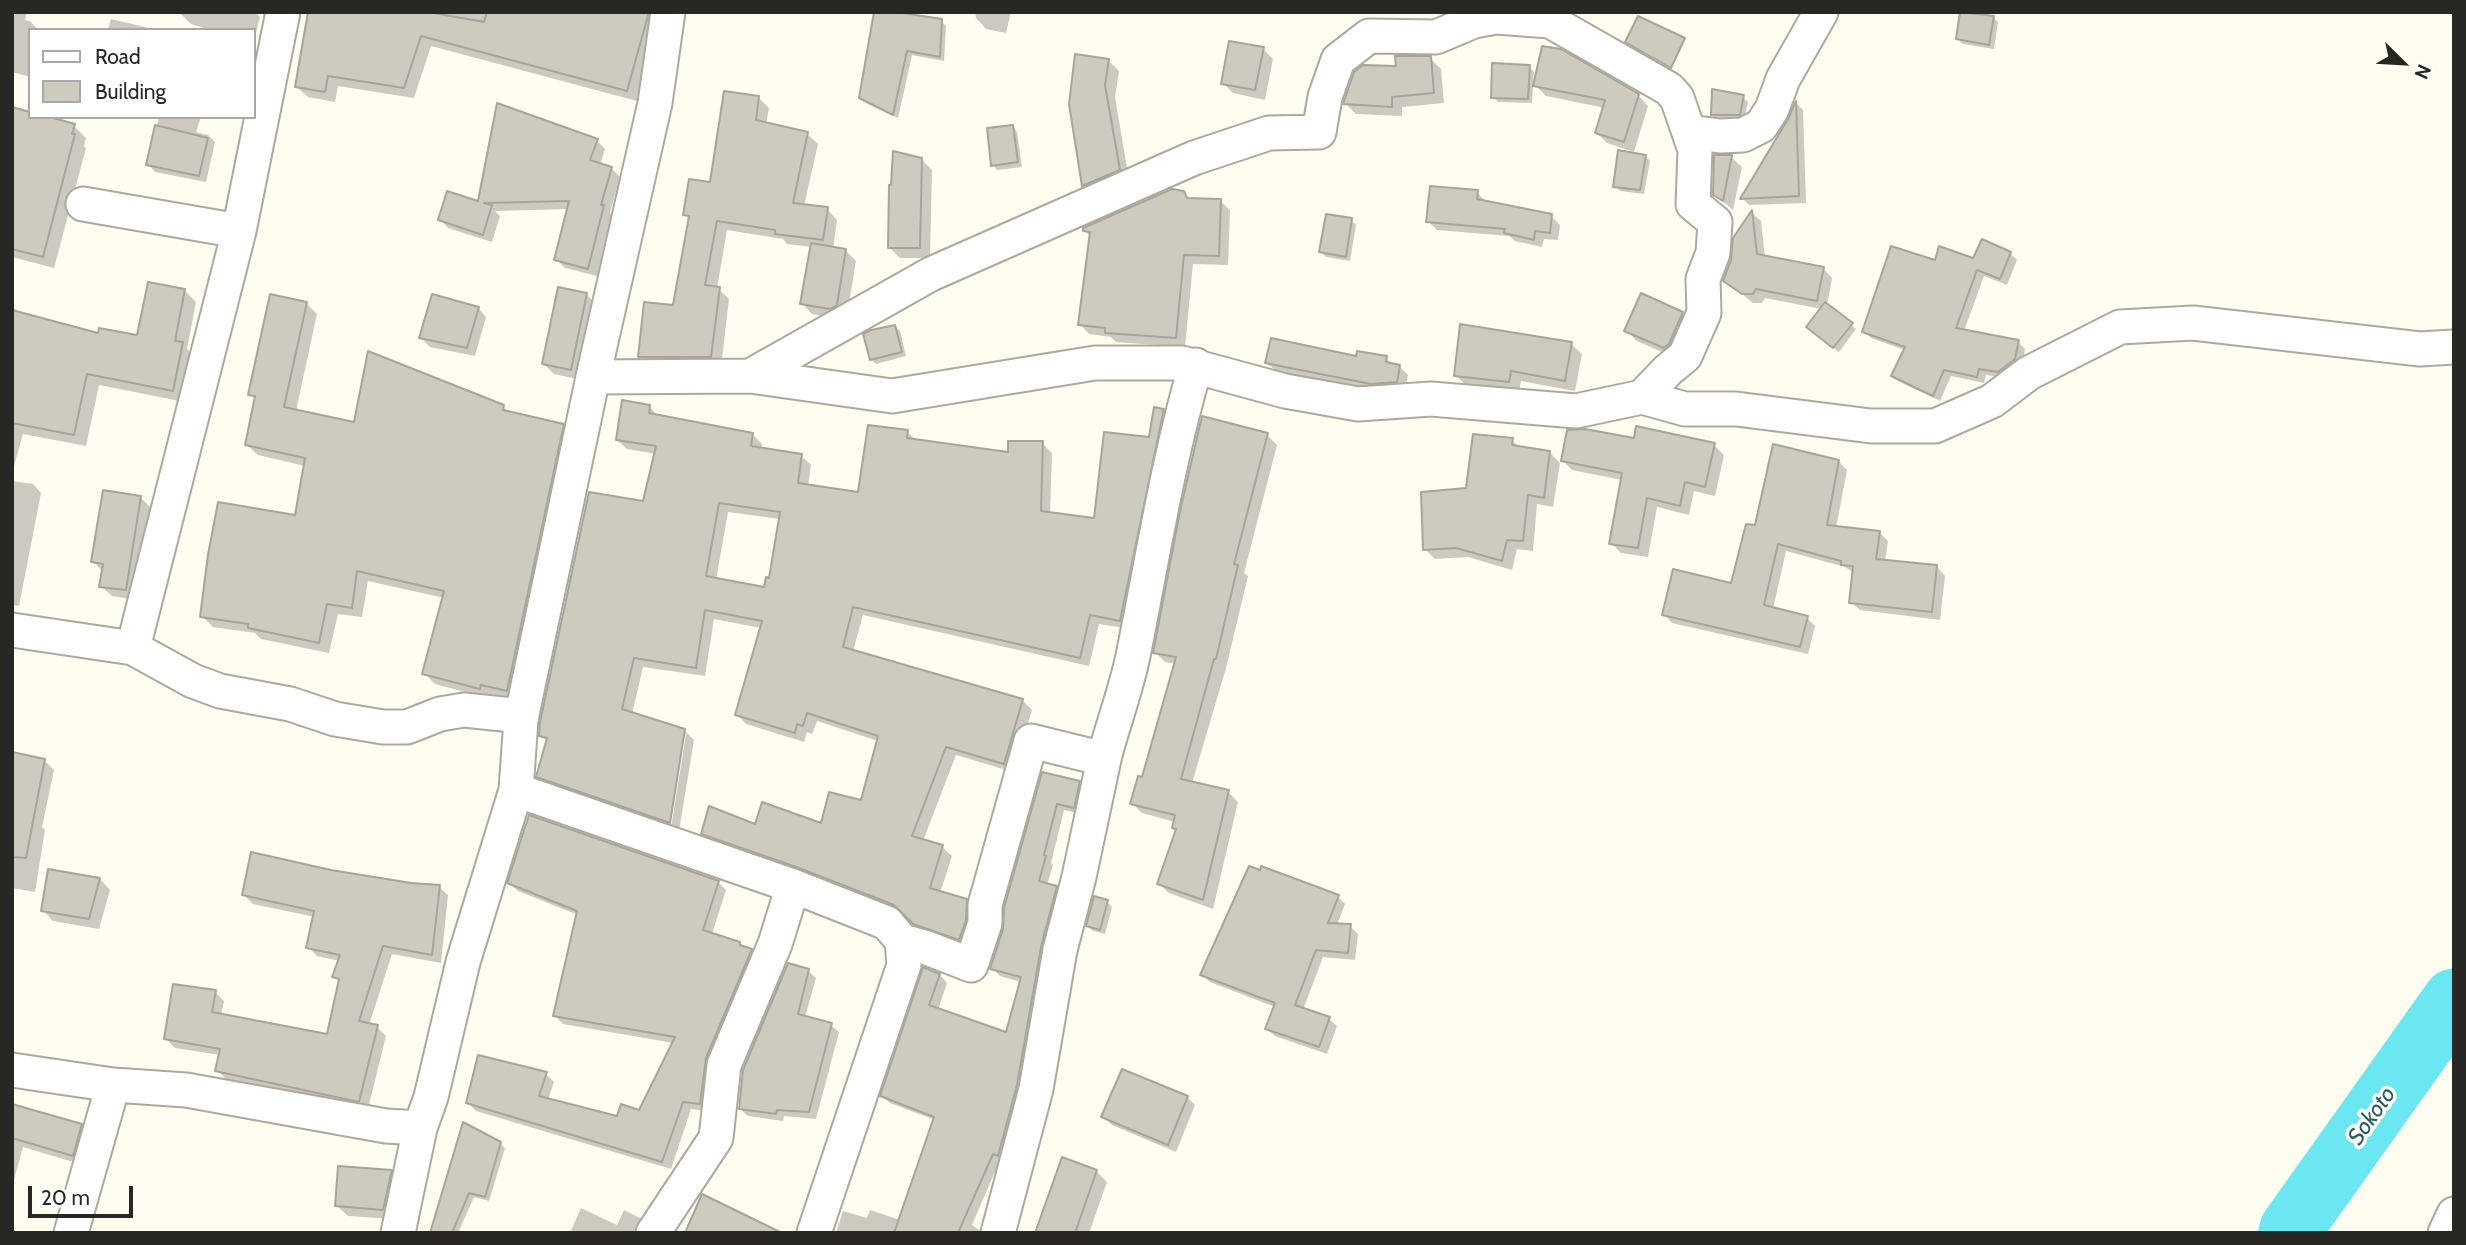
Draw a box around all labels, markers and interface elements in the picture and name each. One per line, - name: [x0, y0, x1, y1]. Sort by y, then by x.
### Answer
- legend: [28, 28, 256, 119]
- north arrow: [2368, 28, 2438, 98]
- text: Road: [95, 44, 141, 69]
- text: N: [2409, 61, 2436, 83]
- text: Building: [95, 79, 166, 104]
- water label: Sokoto: [2342, 1082, 2402, 1150]
- scale bar: [32, 1172, 136, 1216]
- text: 20 m: [41, 1185, 90, 1210]

